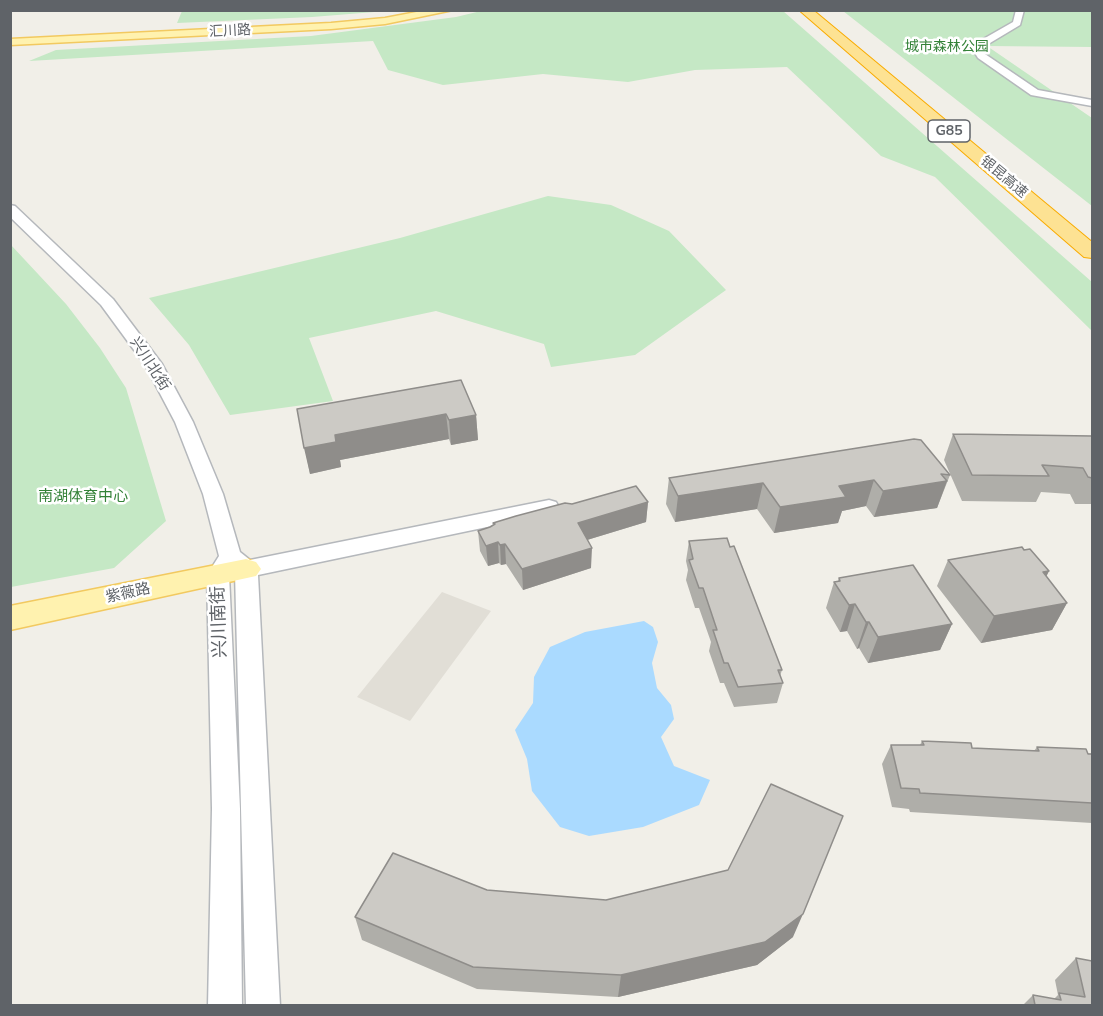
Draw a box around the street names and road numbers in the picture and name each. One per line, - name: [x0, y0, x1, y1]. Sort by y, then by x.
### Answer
- street label: 汇川路: [209, 22, 251, 40]
- road number: G85: [928, 120, 970, 142]
- street label: 银昆高速: [977, 153, 1031, 201]
- street label: 兴川北街: [126, 334, 174, 394]
- street label: 紫薇路: [104, 580, 152, 606]
- street label: 兴川南街: [207, 586, 231, 658]

